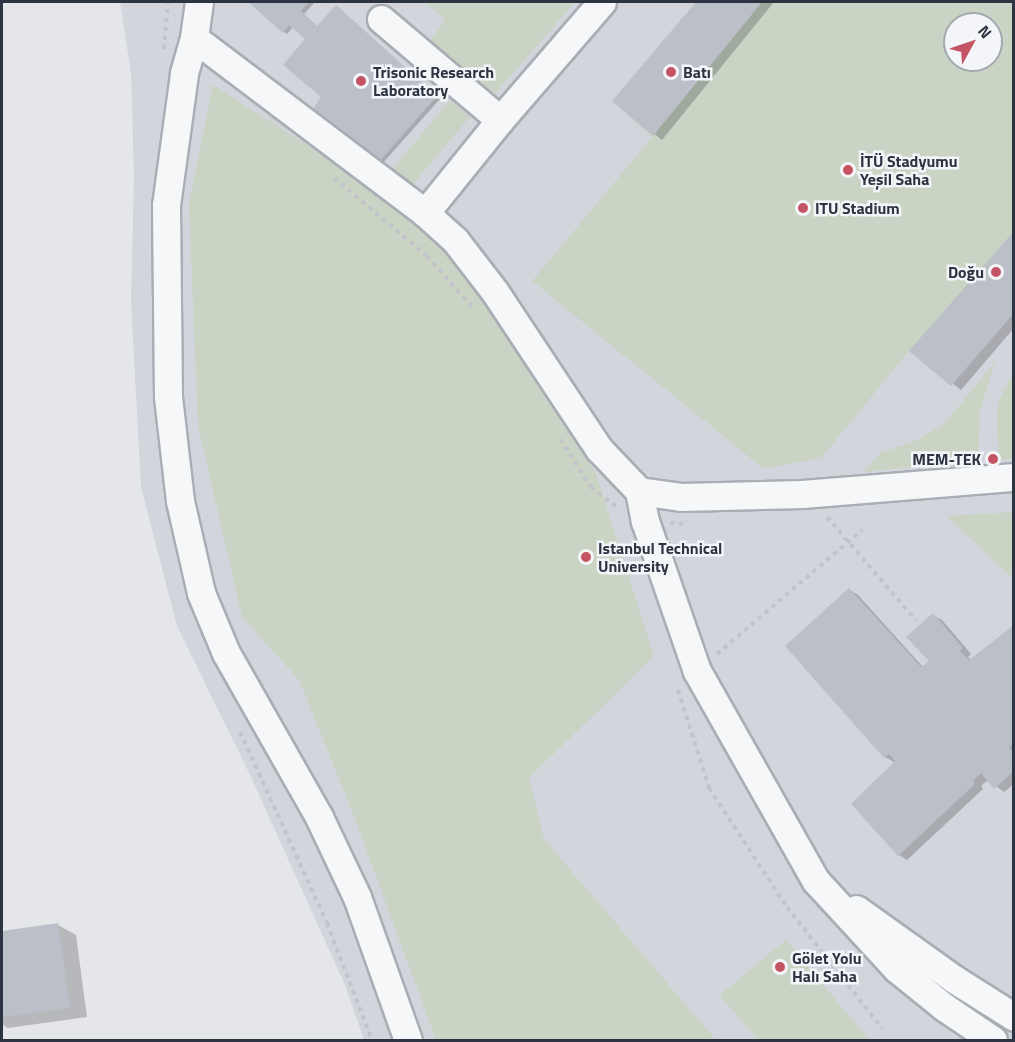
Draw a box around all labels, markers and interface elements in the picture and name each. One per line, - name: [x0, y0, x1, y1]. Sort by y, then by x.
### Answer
- north arrow: [943, 12, 1003, 72]
- text: N: [972, 20, 998, 44]
- place label: Trisonic Research Laboratory: [373, 62, 494, 100]
- place label: Batı: [683, 62, 711, 82]
- marker: Batı: [664, 65, 678, 79]
- marker: Trisonic Research Laboratory: [354, 74, 368, 88]
- place label: İTÜ Stadyumu Yeşil Saha: [860, 151, 958, 189]
- marker: İTÜ Stadyumu Yeşil Saha: [841, 163, 855, 177]
- place label: ITU Stadium: [815, 198, 900, 218]
- marker: ITU Stadium: [796, 201, 810, 215]
- place label: Doğu: [948, 262, 984, 282]
- marker: Doğu: [989, 265, 1003, 279]
- place label: MEM-TEK: [912, 449, 981, 469]
- marker: MEM-TEK: [986, 452, 1000, 466]
- place label: Istanbul Technical University: [598, 538, 722, 576]
- marker: Istanbul Technical University: [579, 550, 593, 564]
- place label: Gölet Yolu Halı Saha: [792, 948, 862, 986]
- marker: Gölet Yolu Halı Saha: [773, 960, 787, 974]

